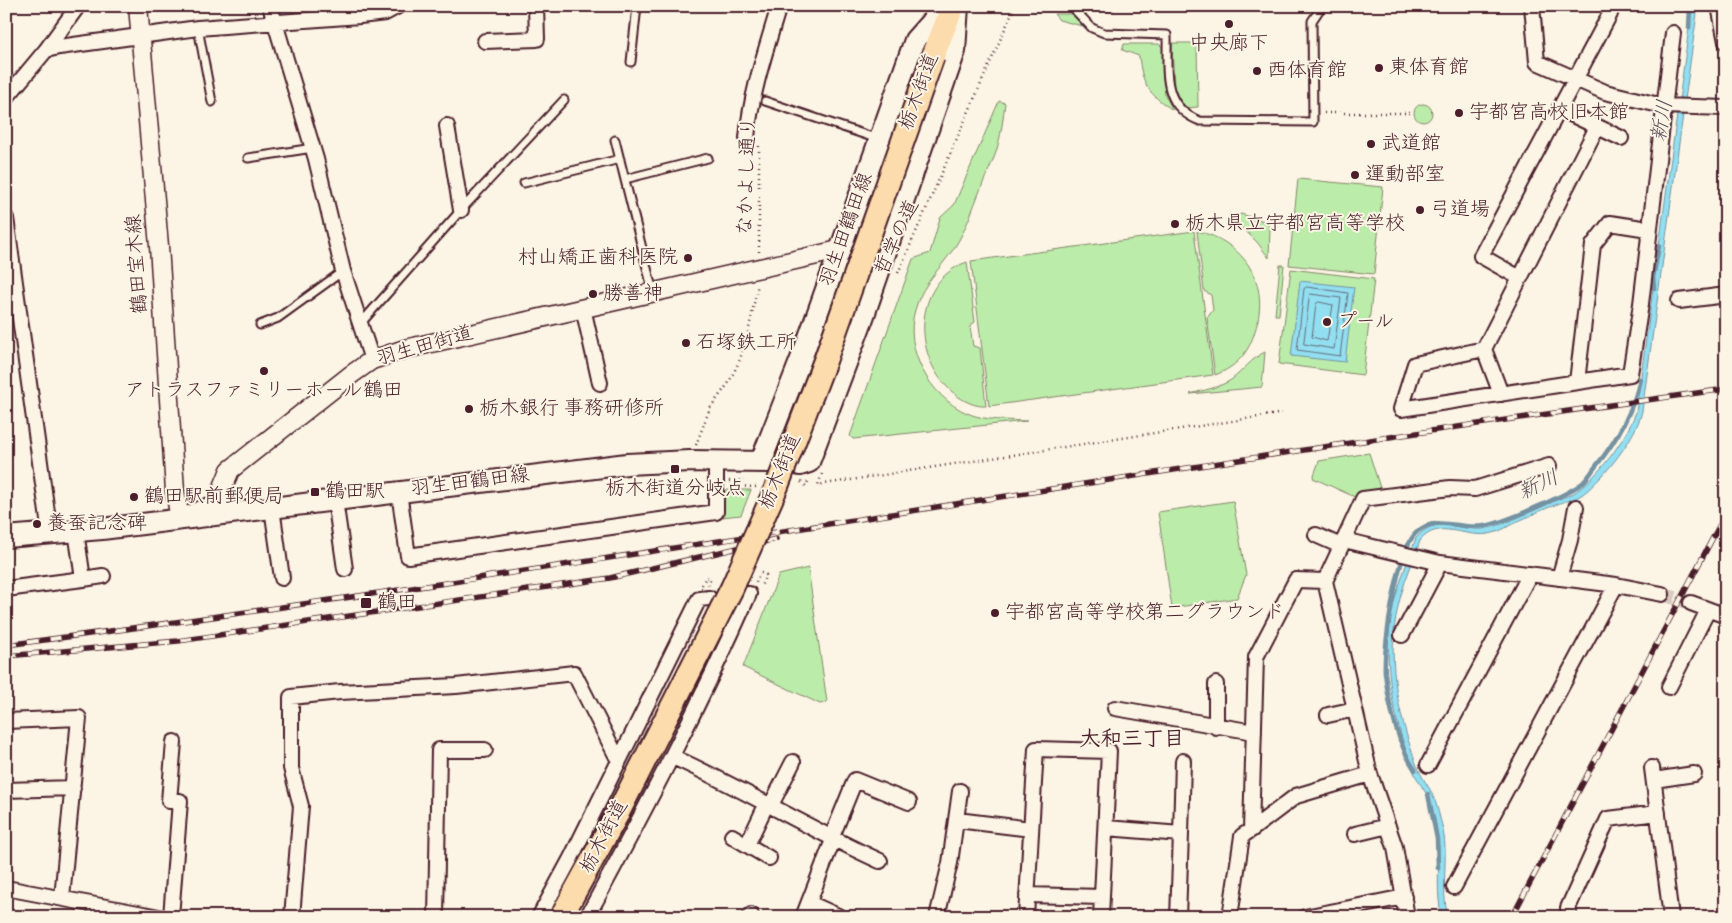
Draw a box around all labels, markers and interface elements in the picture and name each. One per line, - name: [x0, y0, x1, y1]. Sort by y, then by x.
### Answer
- marker: 中央廊下: [1223, 18, 1235, 30]
- place label: 中央廊下: [1189, 30, 1269, 59]
- street label: 栃木街道: [893, 49, 947, 135]
- place label: 東体育館: [1389, 54, 1469, 83]
- place label: 西体育館: [1267, 57, 1347, 86]
- marker: 東体育館: [1373, 62, 1385, 74]
- marker: 西体育館: [1251, 65, 1263, 77]
- water label: 新川: [1645, 98, 1681, 144]
- place label: 宇都宮高校旧本館: [1469, 99, 1629, 128]
- marker: 宇都宮高校旧本館: [1453, 107, 1465, 119]
- street label: なかよし通り: [731, 116, 765, 236]
- place label: 武道館: [1381, 130, 1441, 159]
- marker: 武道館: [1365, 138, 1377, 150]
- place label: 運動部室: [1365, 161, 1445, 190]
- street label: 羽生田鶴田線: [813, 169, 881, 291]
- marker: 運動部室: [1349, 169, 1361, 181]
- street label: 哲学の道: [868, 196, 928, 280]
- place label: 弓道場: [1430, 196, 1490, 225]
- marker: 弓道場: [1414, 204, 1426, 216]
- place label: 栃木県立宇都宮高等学校: [1185, 210, 1405, 239]
- street label: 鶴田宝木線: [120, 213, 156, 315]
- marker: 栃木県立宇都宮高等学校: [1169, 218, 1181, 230]
- place label: 村山矯正歯科医院: [518, 244, 678, 273]
- marker: 村山矯正歯科医院: [682, 252, 694, 264]
- place label: 勝善神: [603, 280, 663, 309]
- marker: 勝善神: [587, 288, 599, 300]
- place label: プール: [1337, 308, 1395, 337]
- marker: プール: [1321, 316, 1333, 328]
- street label: 羽生田街道: [373, 319, 477, 375]
- place label: 石塚鉄工所: [696, 329, 796, 358]
- marker: 石塚鉄工所: [680, 337, 692, 349]
- marker: アトラスファミリーホール鶴田: [258, 365, 270, 377]
- place label: アトラスファミリーホール鶴田: [125, 377, 403, 406]
- place label: 栃木銀行 事務研修所: [479, 395, 664, 424]
- marker: 栃木銀行 事務研修所: [463, 403, 475, 415]
- street label: 栃木街道: [753, 429, 809, 515]
- street label: 羽生田鶴田線: [409, 461, 531, 505]
- marker: 栃木街道分岐点: [669, 463, 681, 475]
- water label: 新川: [1514, 464, 1564, 508]
- place label: 栃木街道分岐点: [605, 475, 745, 504]
- place label: 鶴田駅: [325, 478, 385, 507]
- place label: 鶴田駅前郵便局: [144, 483, 284, 512]
- marker: 鶴田駅: [309, 486, 321, 498]
- marker: 鶴田駅前郵便局: [128, 491, 140, 503]
- place label: 養蚕記念碑: [47, 510, 147, 539]
- marker: 養蚕記念碑: [31, 518, 43, 530]
- place label: 鶴田: [377, 589, 417, 618]
- marker: 鶴田: [359, 596, 373, 610]
- place label: 宇都宮高等学校第二グラウンド: [1005, 599, 1285, 628]
- marker: 宇都宮高等学校第二グラウンド: [989, 607, 1001, 619]
- district label: 大和三丁目: [1080, 725, 1185, 755]
- street label: 栃木街道: [573, 795, 637, 879]

